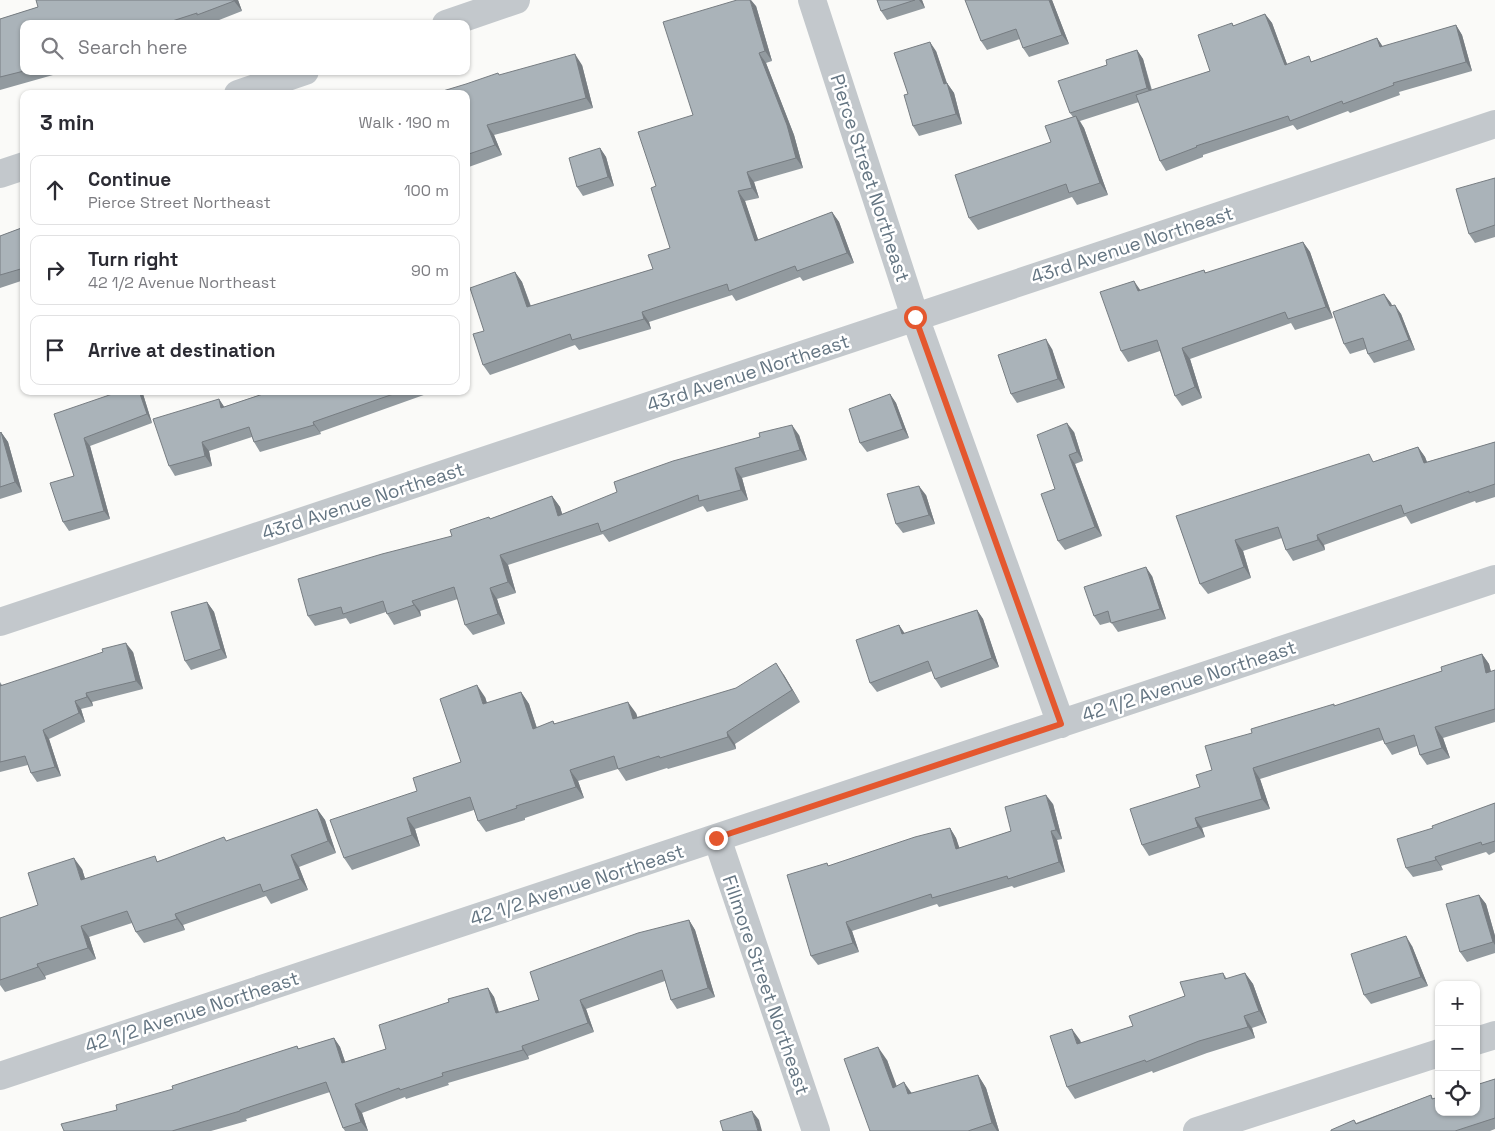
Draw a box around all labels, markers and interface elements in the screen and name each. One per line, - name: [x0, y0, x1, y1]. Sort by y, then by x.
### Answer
- search box: [20, 20, 470, 75]
- icon: search: [38, 34, 66, 62]
- text: Search here: [78, 35, 188, 60]
- street label: Pierce Street Northeast: [825, 71, 915, 285]
- text: 3 min: [40, 109, 95, 136]
- text: Walk · 190 m: [359, 112, 450, 133]
- text: Continue: [88, 167, 171, 192]
- icon: ahead: [41, 176, 69, 204]
- text: 100 m: [404, 180, 449, 201]
- text: Pierce Street Northeast: [88, 192, 271, 213]
- street label: 43rd Avenue Northeast: [1028, 200, 1236, 290]
- text: Turn right: [88, 247, 178, 272]
- icon: right: [41, 256, 69, 284]
- text: 90 m: [411, 260, 449, 281]
- text: 42 1/2 Avenue Northeast: [88, 272, 276, 293]
- route start: [904, 306, 927, 329]
- street label: 43rd Avenue Northeast: [644, 328, 852, 418]
- icon: arrive: [41, 336, 69, 364]
- text: Arrive at destination: [88, 338, 276, 363]
- street label: 43rd Avenue Northeast: [259, 456, 467, 546]
- street label: 42 1/2 Avenue Northeast: [1079, 635, 1299, 727]
- route end: [705, 827, 728, 850]
- street label: 42 1/2 Avenue Northeast: [467, 839, 687, 931]
- street label: Fillmore Street Northeast: [717, 872, 815, 1098]
- street label: 42 1/2 Avenue Northeast: [82, 966, 302, 1058]
- map controls: [1435, 981, 1480, 1116]
- button: +: [1435, 981, 1480, 1026]
- button: −: [1435, 1026, 1480, 1071]
- button: locate: [1435, 1071, 1480, 1116]

